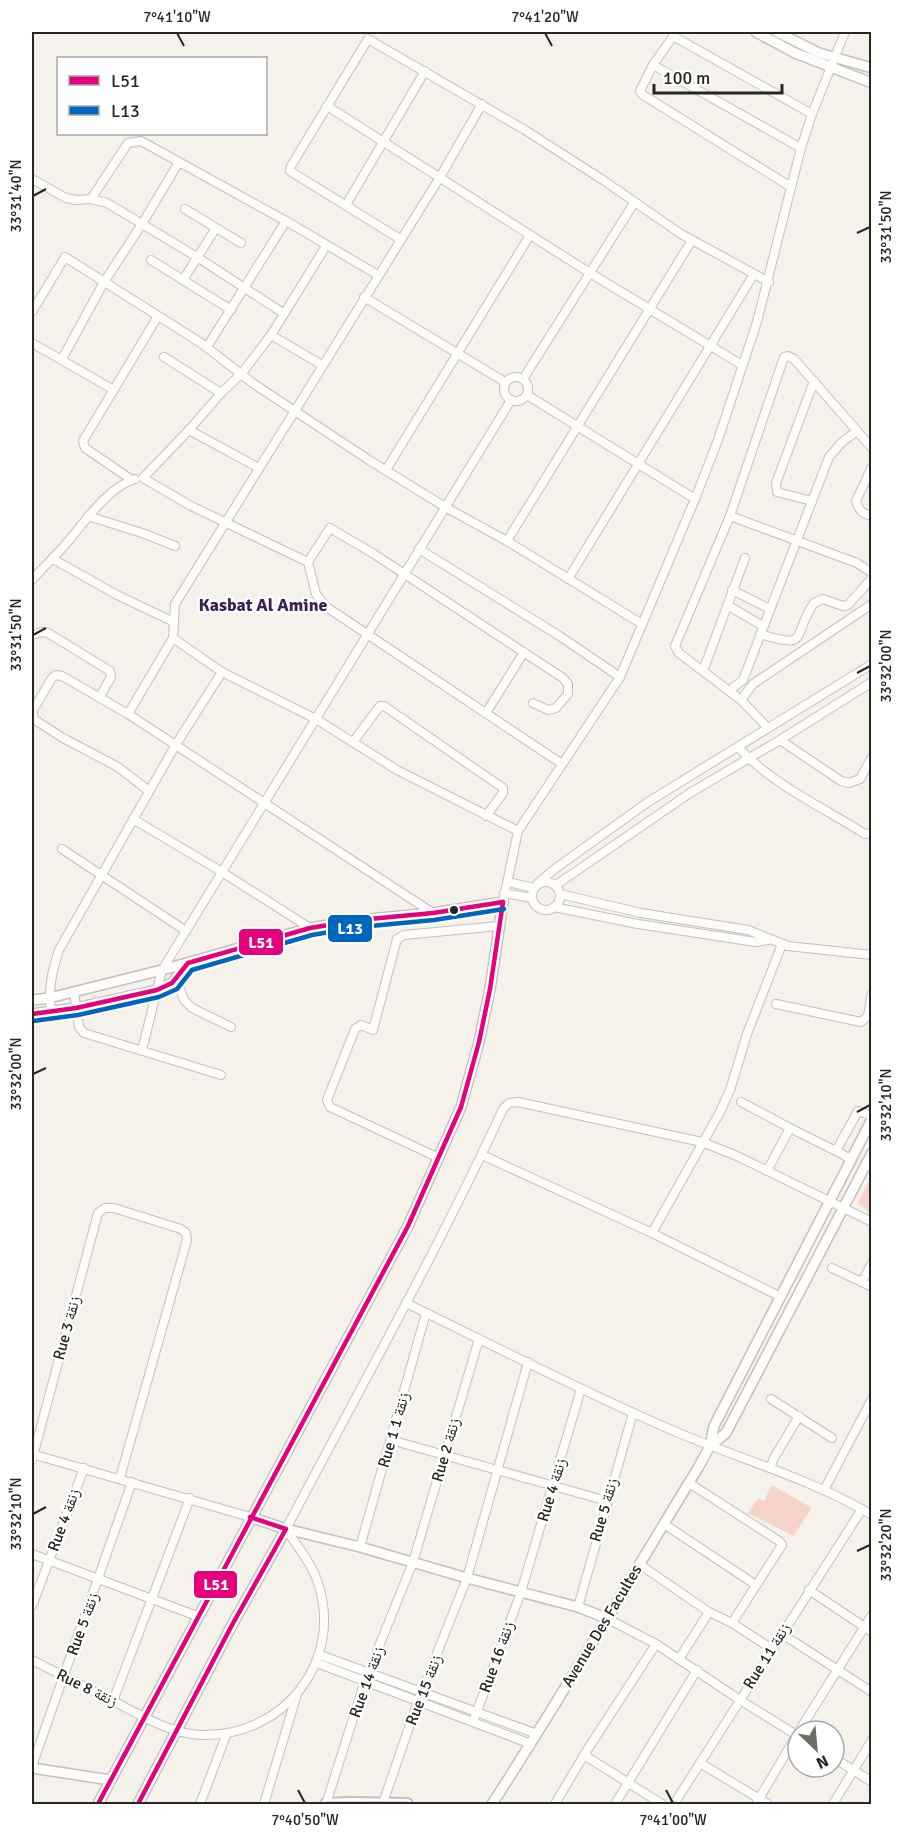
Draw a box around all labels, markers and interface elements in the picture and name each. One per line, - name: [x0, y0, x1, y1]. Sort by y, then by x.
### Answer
- text: 7°41'10"W: [143, 8, 211, 26]
- text: 7°41'20"W: [511, 8, 579, 26]
- legend: [57, 57, 267, 135]
- scale bar: [654, 57, 782, 95]
- text: 100 m: [663, 67, 710, 89]
- text: L51: [111, 70, 140, 92]
- text: L13: [111, 100, 140, 122]
- text: 33°31'40"N: [7, 159, 25, 233]
- text: 33°31'50"N: [877, 190, 895, 264]
- district label: Kasbat Al Amine: [199, 594, 328, 616]
- text: 33°31'50"N: [7, 598, 25, 672]
- text: 33°32'00"N: [877, 629, 895, 703]
- unlabelled marker: [448, 904, 460, 916]
- line badge: L13: [327, 914, 373, 943]
- text: L13: [337, 919, 363, 939]
- line badge: L51: [238, 928, 284, 956]
- text: L51: [248, 933, 274, 953]
- text: 33°32'00"N: [7, 1037, 25, 1111]
- text: 33°32'10"N: [877, 1068, 895, 1142]
- street label: Rue 3 زنقة: [49, 1294, 85, 1362]
- street label: Rue 1 زنقة 1: [374, 1390, 414, 1470]
- street label: Rue 2 زنقة: [427, 1416, 465, 1484]
- street label: Rue 4 زنقة: [533, 1456, 571, 1524]
- street label: Rue 5 زنقة: [585, 1476, 623, 1544]
- text: 33°32'10"N: [7, 1477, 25, 1551]
- street label: Rue 4 زنقة: [43, 1486, 85, 1554]
- text: 33°32'20"N: [877, 1508, 895, 1582]
- street label: Avenue Des Facultes: [558, 1561, 646, 1691]
- line badge: L51: [193, 1570, 238, 1599]
- text: L51: [203, 1575, 229, 1595]
- street label: Rue 5 زنقة: [62, 1590, 104, 1658]
- street label: Rue 16 زنقة: [475, 1619, 519, 1695]
- street label: Rue 11 زنقة: [739, 1619, 795, 1693]
- street label: Rue 14 زنقة: [345, 1644, 389, 1720]
- street label: Rue 15 زنقة: [401, 1652, 447, 1728]
- street label: Rue 8 زنقة: [53, 1665, 121, 1711]
- north arrow: [786, 1719, 846, 1779]
- text: N: [813, 1750, 832, 1773]
- text: 7°40'50"W: [271, 1811, 339, 1829]
- text: 7°41'00"W: [639, 1811, 707, 1829]

